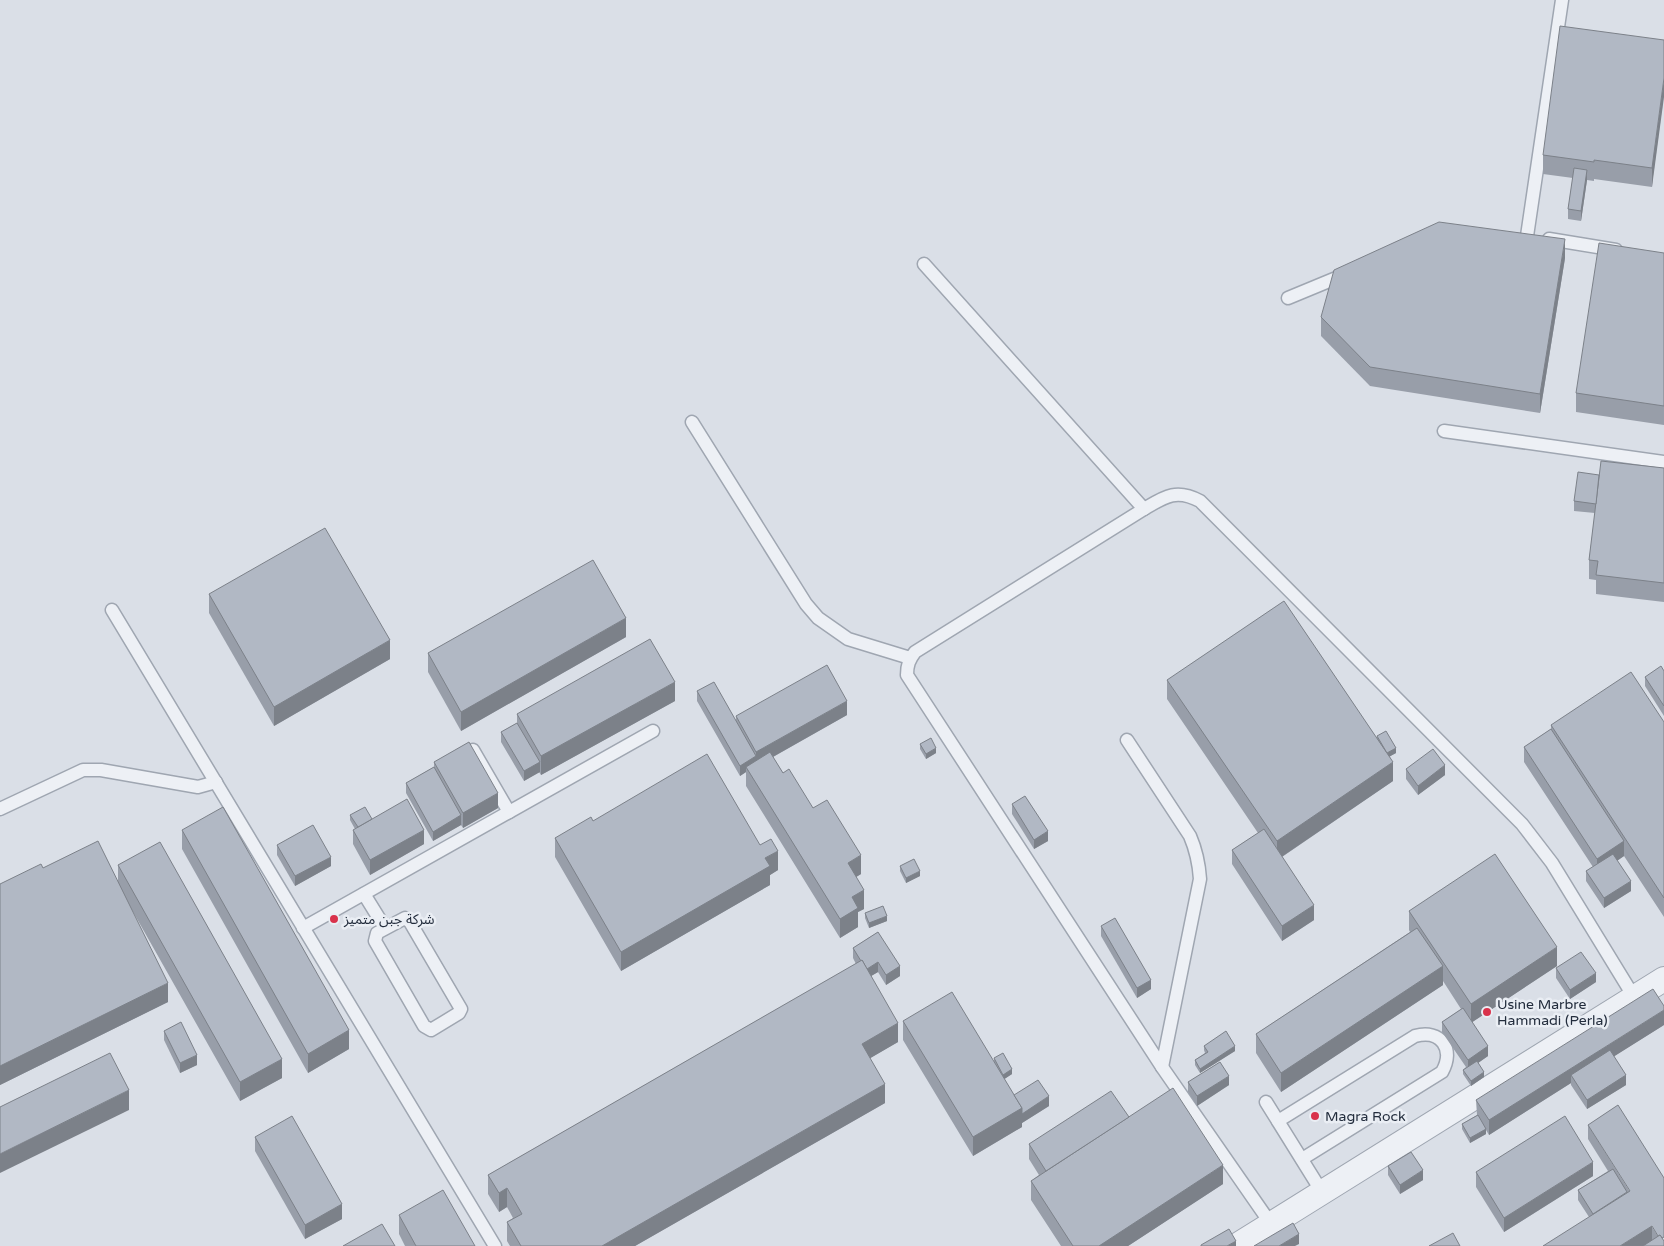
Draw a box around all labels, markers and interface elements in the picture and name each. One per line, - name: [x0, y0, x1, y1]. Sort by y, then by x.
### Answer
- place label: شركة جبن متميز: [343, 911, 435, 928]
- marker: شركة جبن متميز: [328, 913, 340, 925]
- place label: Usine Marbre Hammadi (Perla): [1497, 996, 1608, 1029]
- marker: Usine Marbre Hammadi (Perla): [1481, 1006, 1493, 1018]
- place label: Magra Rock: [1325, 1108, 1406, 1125]
- marker: Magra Rock: [1309, 1110, 1321, 1122]

